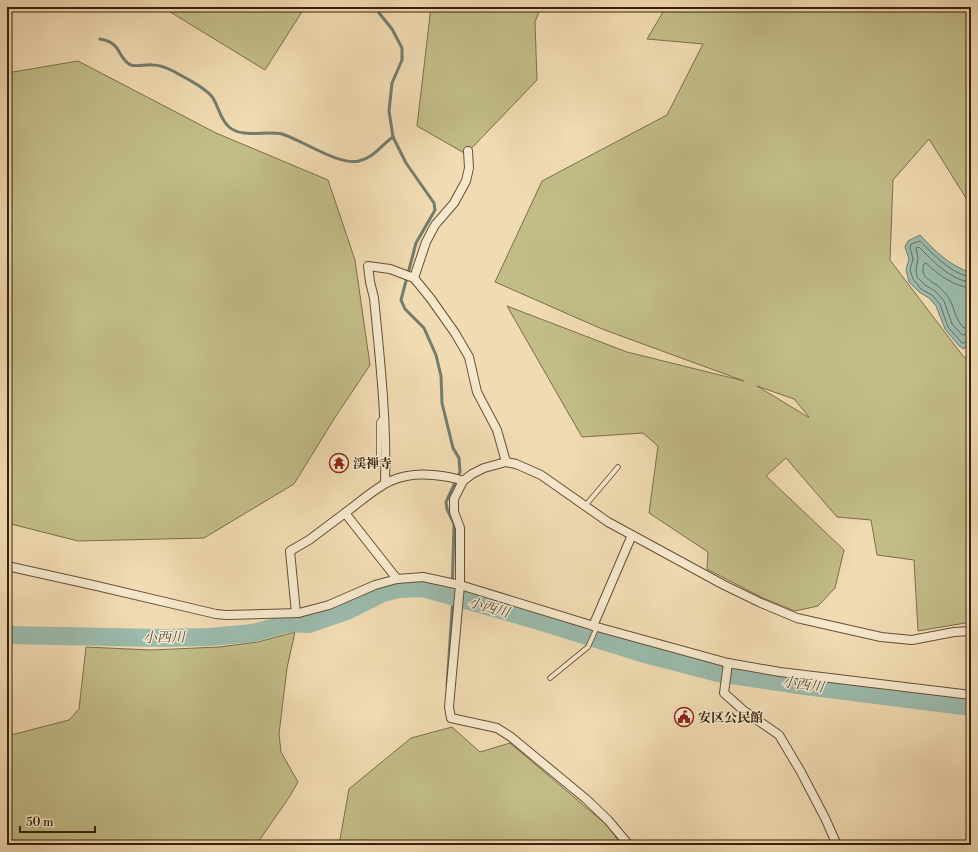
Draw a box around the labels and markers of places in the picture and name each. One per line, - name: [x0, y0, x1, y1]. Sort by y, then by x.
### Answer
- temple icon: 渓禅寺: [328, 452, 350, 474]
- place label: 渓禅寺: [353, 456, 392, 472]
- public building icon: 安区公民館: [673, 706, 695, 728]
- place label: 安区公民館: [698, 710, 763, 726]

